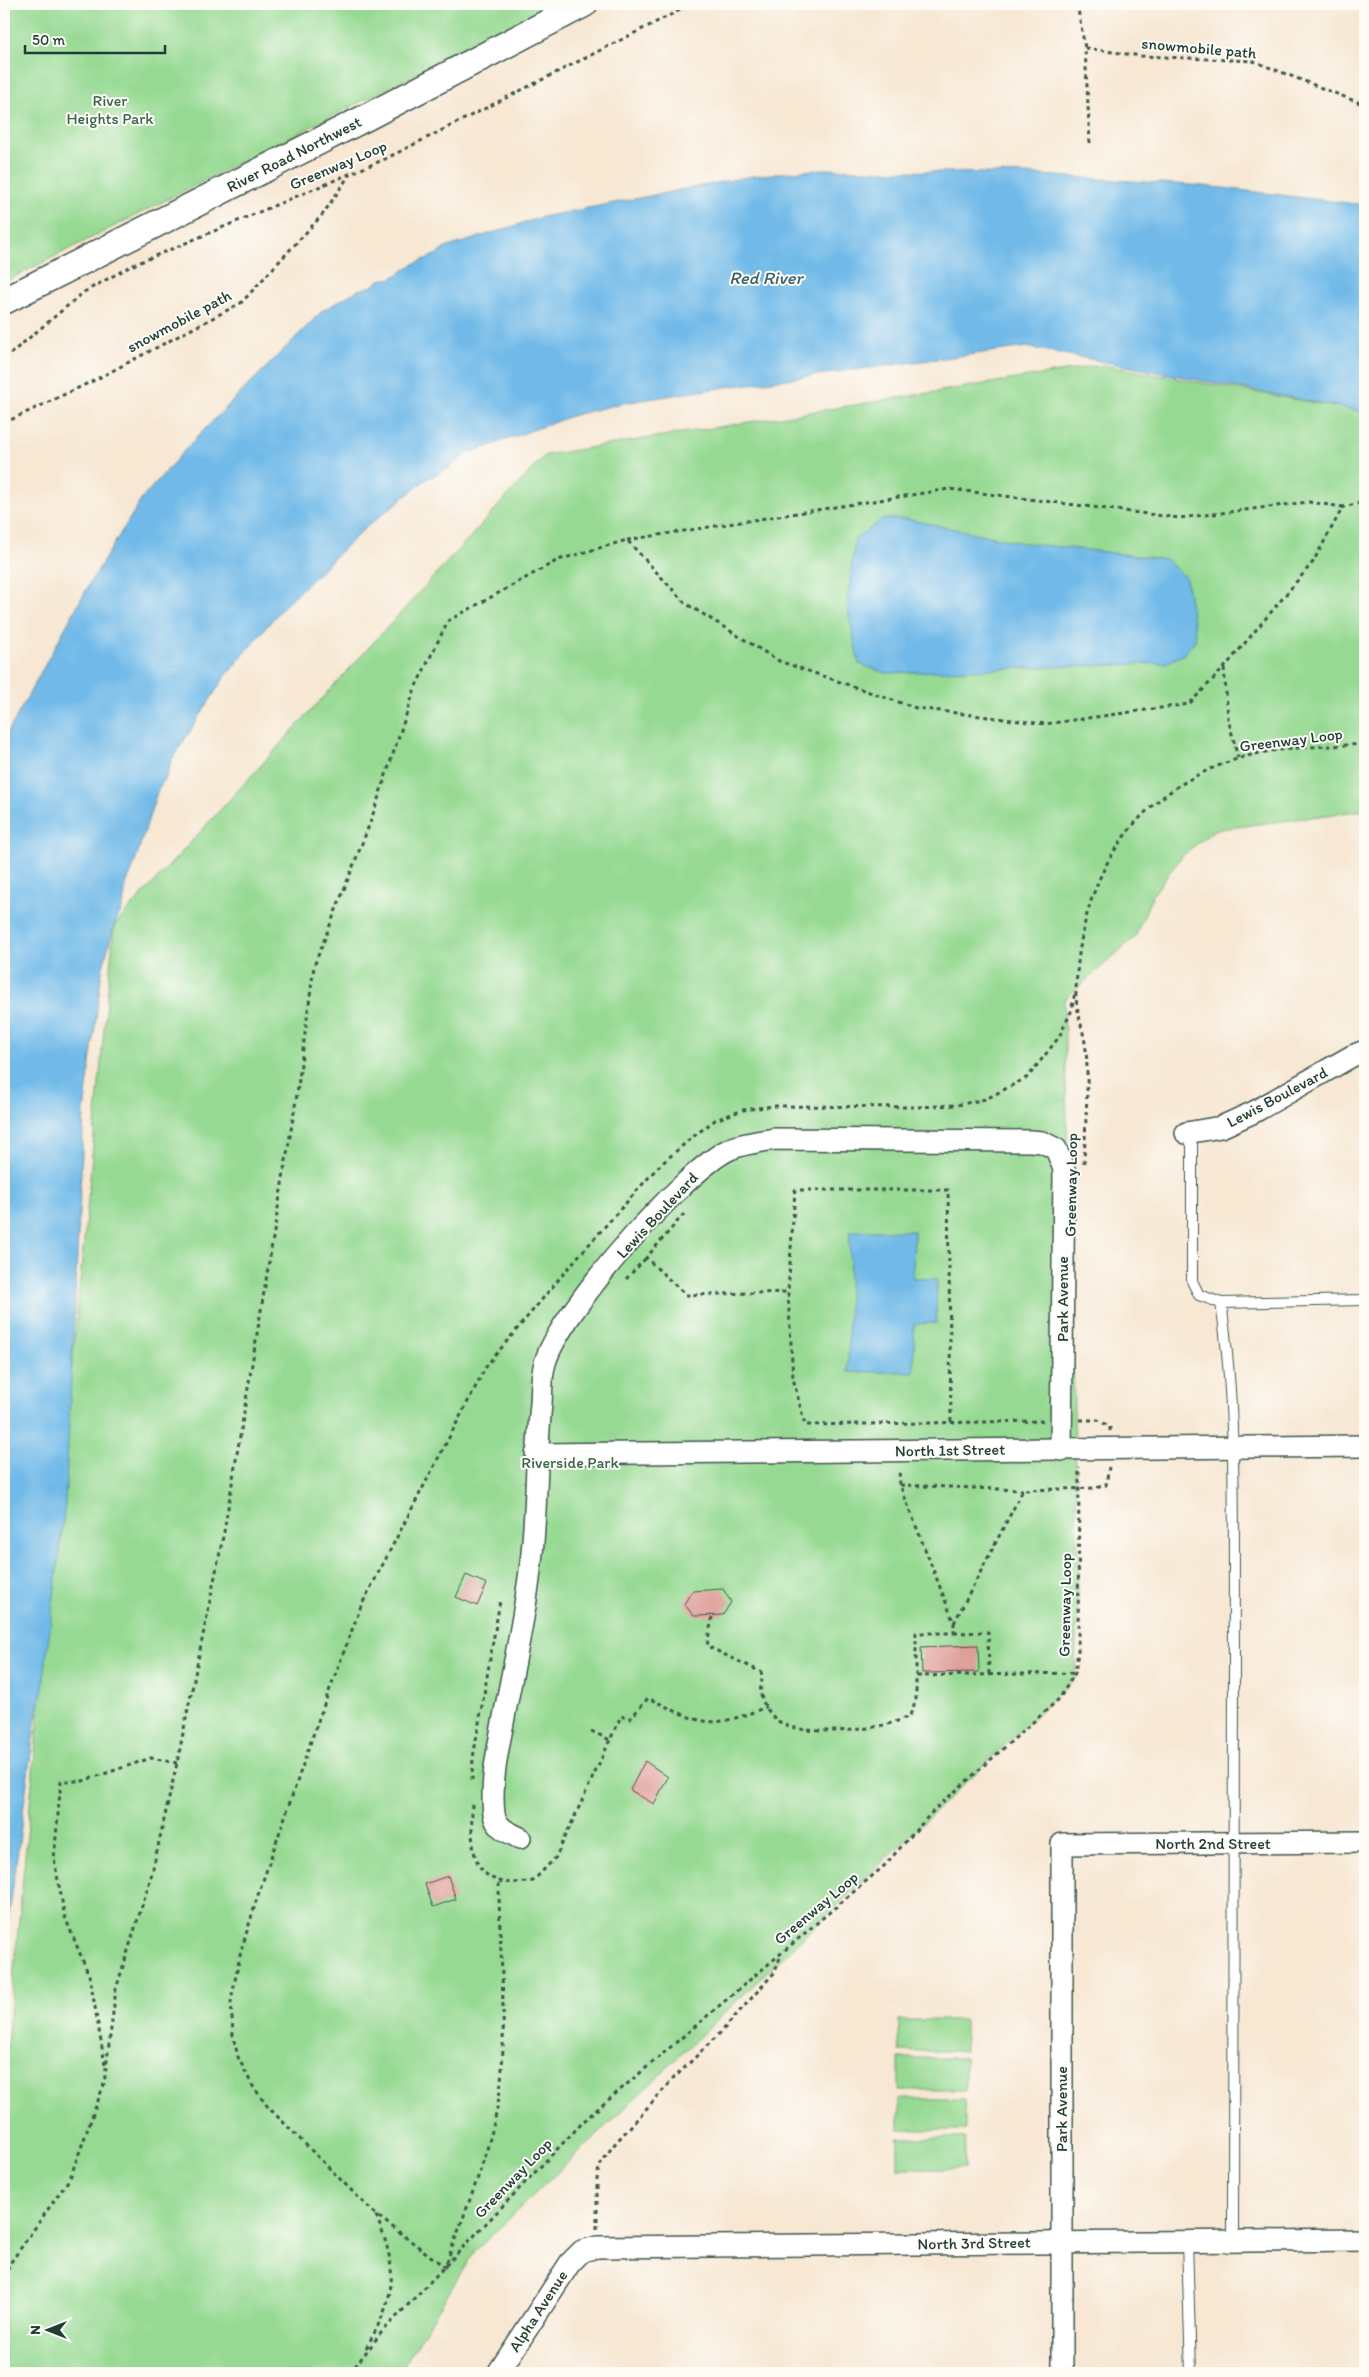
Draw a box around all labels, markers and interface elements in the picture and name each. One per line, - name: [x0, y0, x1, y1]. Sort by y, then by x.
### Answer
- scale bar: [25, 22, 165, 54]
- text: 50 m: [32, 31, 65, 49]
- street label: snowmobile path: [1141, 34, 1258, 63]
- park label: River Heights Park: [66, 91, 154, 128]
- street label: River Road Northwest: [223, 112, 365, 196]
- street label: Greenway Loop: [287, 136, 390, 194]
- water label: Red River: [729, 267, 804, 289]
- street label: snowmobile path: [124, 285, 235, 356]
- street label: Greenway Loop: [1238, 724, 1344, 756]
- street label: Lewis Boulevard: [1223, 1062, 1331, 1131]
- street label: Greenway Loop: [1061, 1133, 1081, 1237]
- street label: Lewis Boulevard: [612, 1168, 702, 1262]
- street label: Park Avenue: [1053, 1256, 1072, 1342]
- street label: North 1st Street: [895, 1440, 1005, 1460]
- park label: Riverside Park: [521, 1453, 619, 1472]
- street label: Greenway Loop: [1055, 1553, 1075, 1657]
- street label: North 2nd Street: [1155, 1834, 1271, 1853]
- street label: Greenway Loop: [770, 1867, 862, 1949]
- street label: Park Avenue: [1052, 2066, 1071, 2152]
- street label: Greenway Loop: [470, 2134, 556, 2222]
- street label: North 3rd Street: [917, 2233, 1031, 2253]
- street label: Alpha Avenue: [505, 2267, 571, 2355]
- north arrow: [22, 2304, 72, 2354]
- text: N: [27, 2325, 44, 2335]

